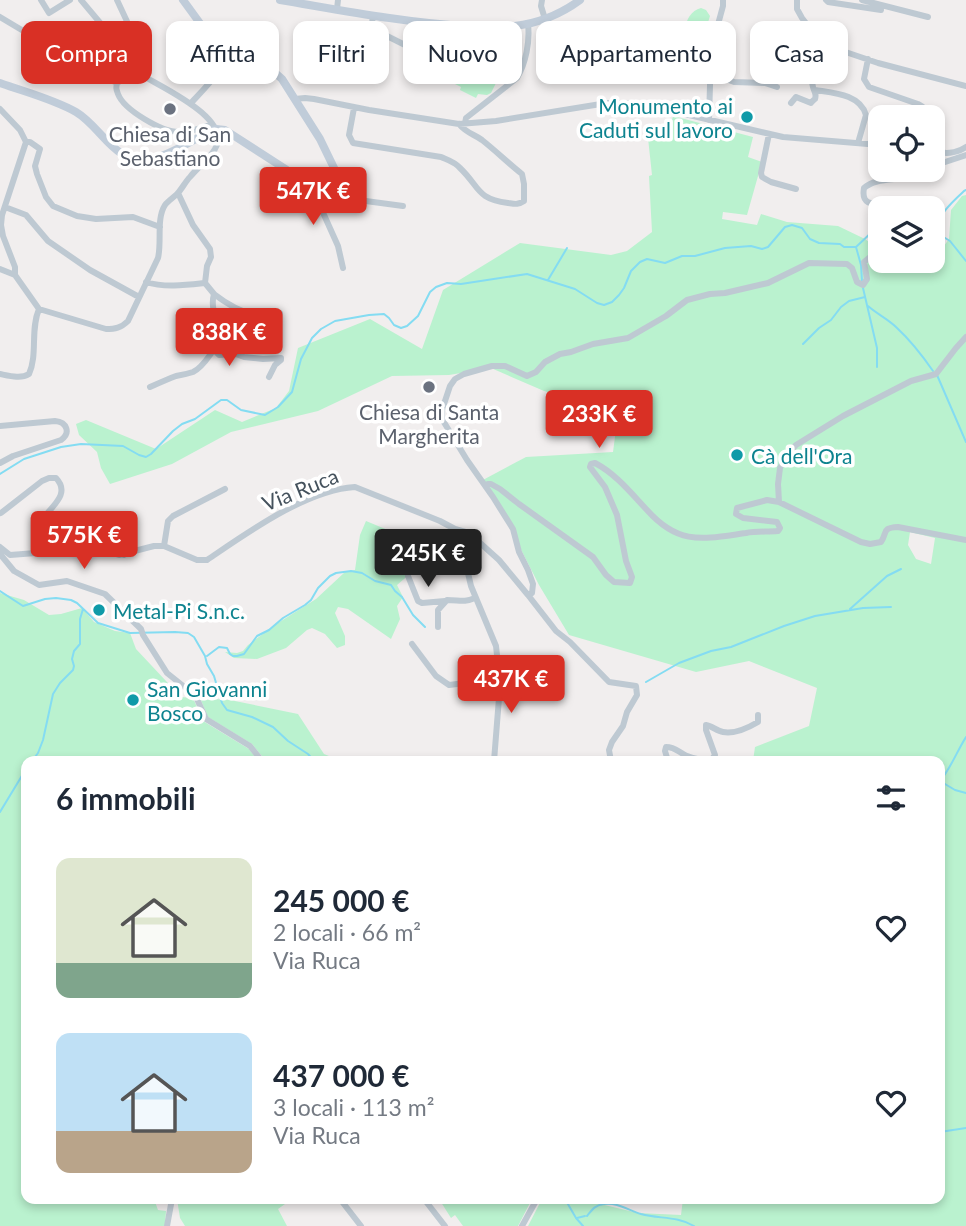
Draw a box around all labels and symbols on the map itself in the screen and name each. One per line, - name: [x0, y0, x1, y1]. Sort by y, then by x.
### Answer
- place label: Monumento ai Caduti sul lavoro: [579, 93, 733, 142]
- marker: Chiesa di San Sebastiano: [162, 101, 178, 117]
- marker: Monumento ai Caduti sul lavoro: [739, 109, 755, 125]
- place label: Chiesa di San Sebastiano: [109, 121, 231, 170]
- pin: 547K €: [256, 168, 370, 227]
- pin: 838K €: [172, 308, 286, 368]
- marker: Chiesa di Santa Margherita: [421, 379, 437, 395]
- pin: 233K €: [542, 391, 656, 450]
- place label: Chiesa di Santa Margherita: [359, 399, 499, 448]
- place label: Cà dell'Ora: [751, 443, 852, 468]
- marker: Cà dell'Ora: [729, 447, 745, 463]
- street label: Via Ruca: [258, 462, 342, 516]
- pin: 575K €: [27, 512, 141, 571]
- pin: 245K €: [371, 530, 485, 589]
- place label: Metal-Pi S.n.c.: [113, 598, 245, 623]
- marker: Metal-Pi S.n.c.: [91, 602, 107, 618]
- pin: 437K €: [454, 656, 568, 715]
- place label: San Giovanni Bosco: [147, 676, 267, 725]
- marker: San Giovanni Bosco: [125, 692, 141, 708]

